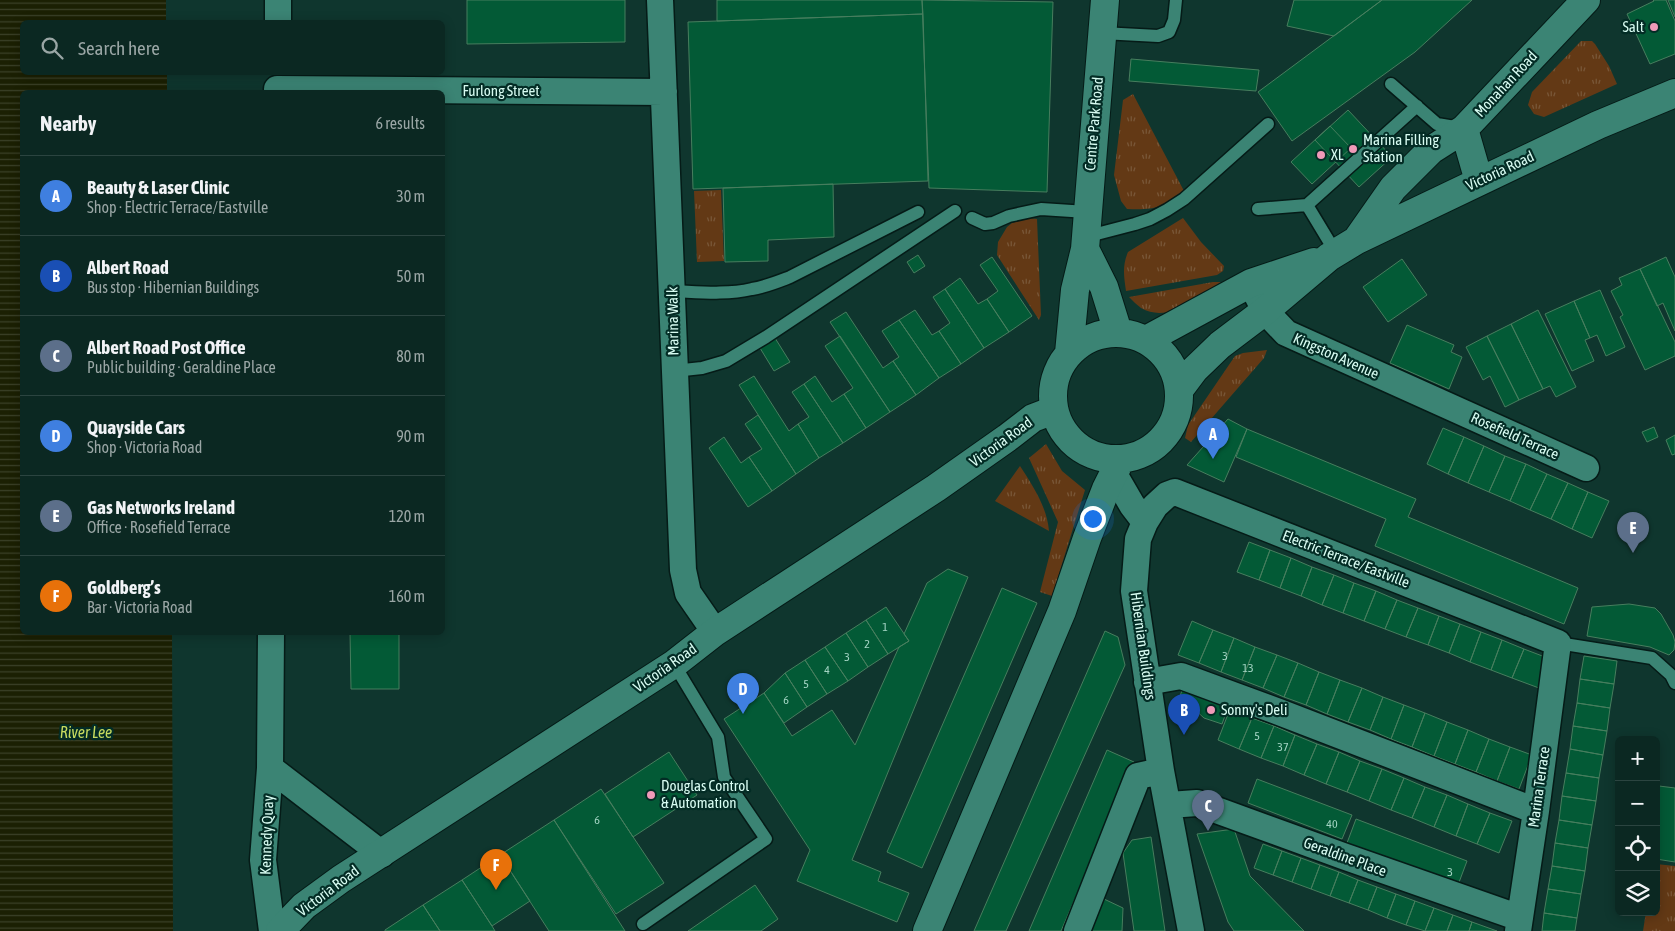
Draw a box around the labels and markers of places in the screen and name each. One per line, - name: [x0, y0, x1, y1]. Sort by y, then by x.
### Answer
- place label: Salt: [1622, 18, 1644, 35]
- marker: Salt: [1648, 21, 1660, 33]
- place label: Marina Filling Station: [1363, 131, 1439, 165]
- marker: Marina Filling Station: [1347, 143, 1359, 155]
- place label: XL: [1331, 146, 1344, 163]
- marker: XL: [1315, 149, 1327, 161]
- pin: A: [1197, 418, 1229, 459]
- pin: E: [1617, 512, 1649, 553]
- pin: D: [727, 673, 759, 714]
- pin: B: [1168, 694, 1200, 735]
- place label: Sonny's Deli: [1221, 701, 1288, 718]
- marker: Sonny's Deli: [1205, 704, 1217, 716]
- place label: Douglas Control & Automation: [661, 777, 749, 811]
- marker: Douglas Control & Automation: [645, 789, 657, 801]
- pin: C: [1192, 790, 1224, 831]
- pin: F: [480, 849, 512, 890]

